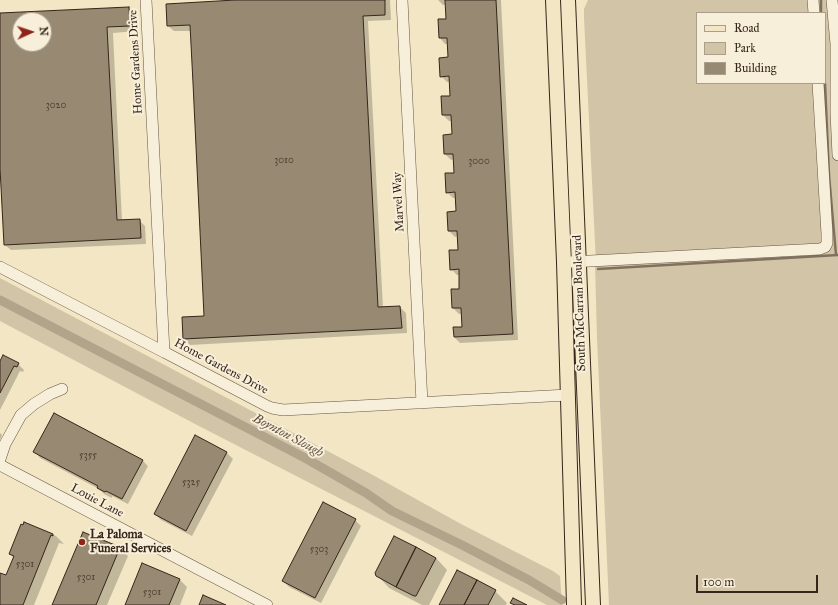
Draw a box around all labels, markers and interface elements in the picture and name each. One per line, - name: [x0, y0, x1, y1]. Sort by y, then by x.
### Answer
- street label: Home Gardens Drive: [126, 9, 146, 115]
- north arrow: [12, 12, 52, 52]
- legend: [696, 12, 826, 84]
- text: Road: [734, 21, 760, 35]
- text: N: [37, 26, 50, 36]
- text: Park: [734, 41, 756, 55]
- text: Building: [734, 61, 776, 75]
- house number: 3020: [46, 100, 66, 112]
- house number: 3010: [274, 155, 294, 167]
- house number: 3000: [468, 156, 490, 168]
- street label: Marvel Way: [390, 172, 408, 232]
- street label: South McCarran Boulevard: [570, 235, 590, 371]
- street label: Home Gardens Drive: [172, 336, 270, 398]
- water label: Boynton Slough: [250, 411, 326, 461]
- house number: 5355: [79, 450, 97, 462]
- house number: 5325: [182, 477, 200, 489]
- street label: Louie Lane: [68, 481, 126, 521]
- place label: La Paloma Funeral Services: [90, 528, 171, 556]
- marker: La Paloma Funeral Services: [77, 537, 87, 547]
- house number: 5303: [310, 544, 328, 556]
- house number: 5301: [16, 559, 34, 571]
- scale bar: [698, 567, 820, 593]
- house number: 5301: [77, 572, 95, 584]
- text: 100 m: [703, 575, 734, 589]
- house number: 5301: [143, 587, 161, 599]

